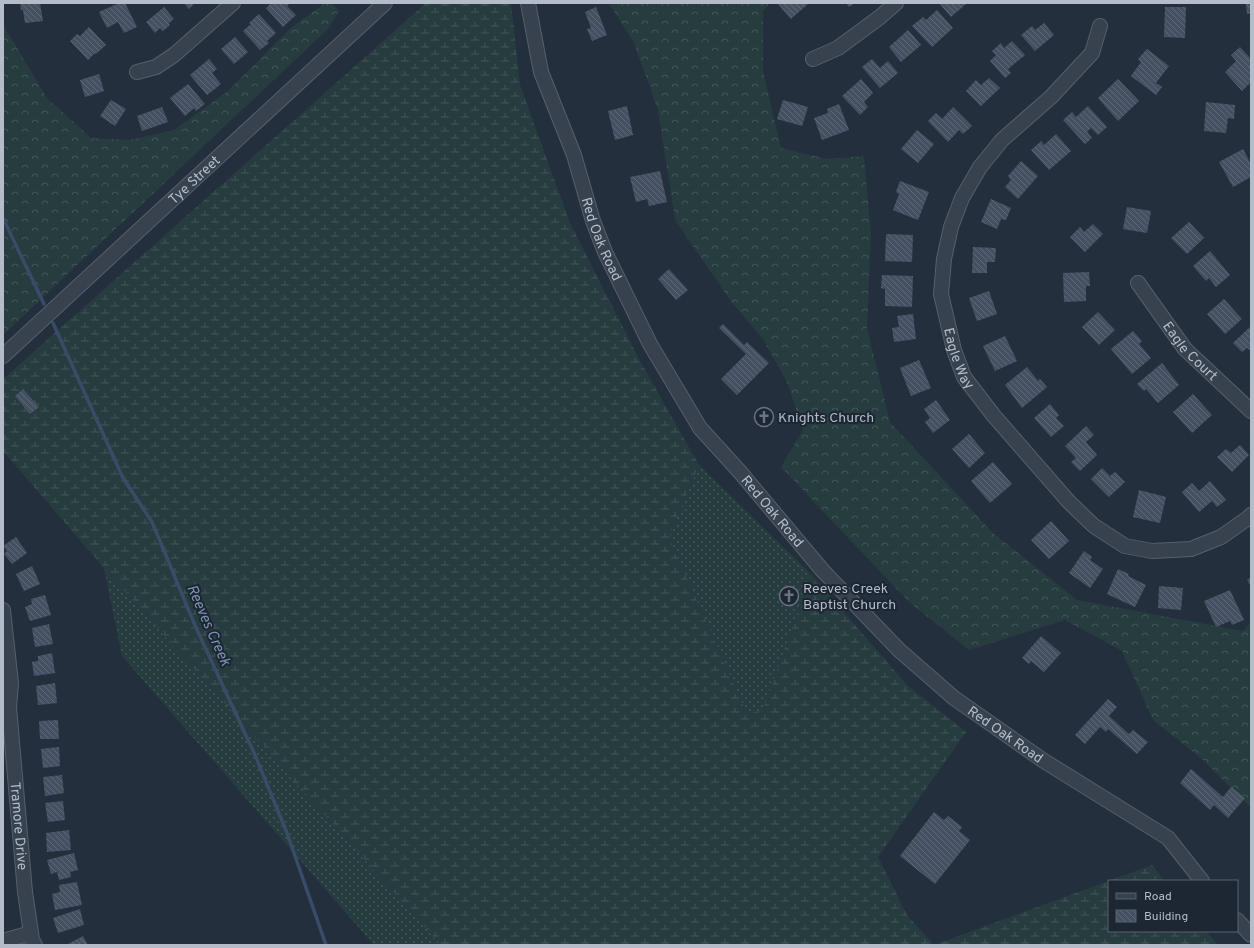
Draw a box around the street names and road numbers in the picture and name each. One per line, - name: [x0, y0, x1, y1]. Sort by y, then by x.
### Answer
- street label: Tye Street: [166, 153, 224, 209]
- street label: Red Oak Road: [577, 196, 625, 284]
- street label: Eagle Court: [1158, 319, 1220, 385]
- street label: Eagle Way: [939, 326, 977, 393]
- street label: Red Oak Road: [737, 473, 806, 551]
- street label: Red Oak Road: [964, 703, 1046, 768]
- street label: Tramore Drive: [6, 781, 30, 871]

